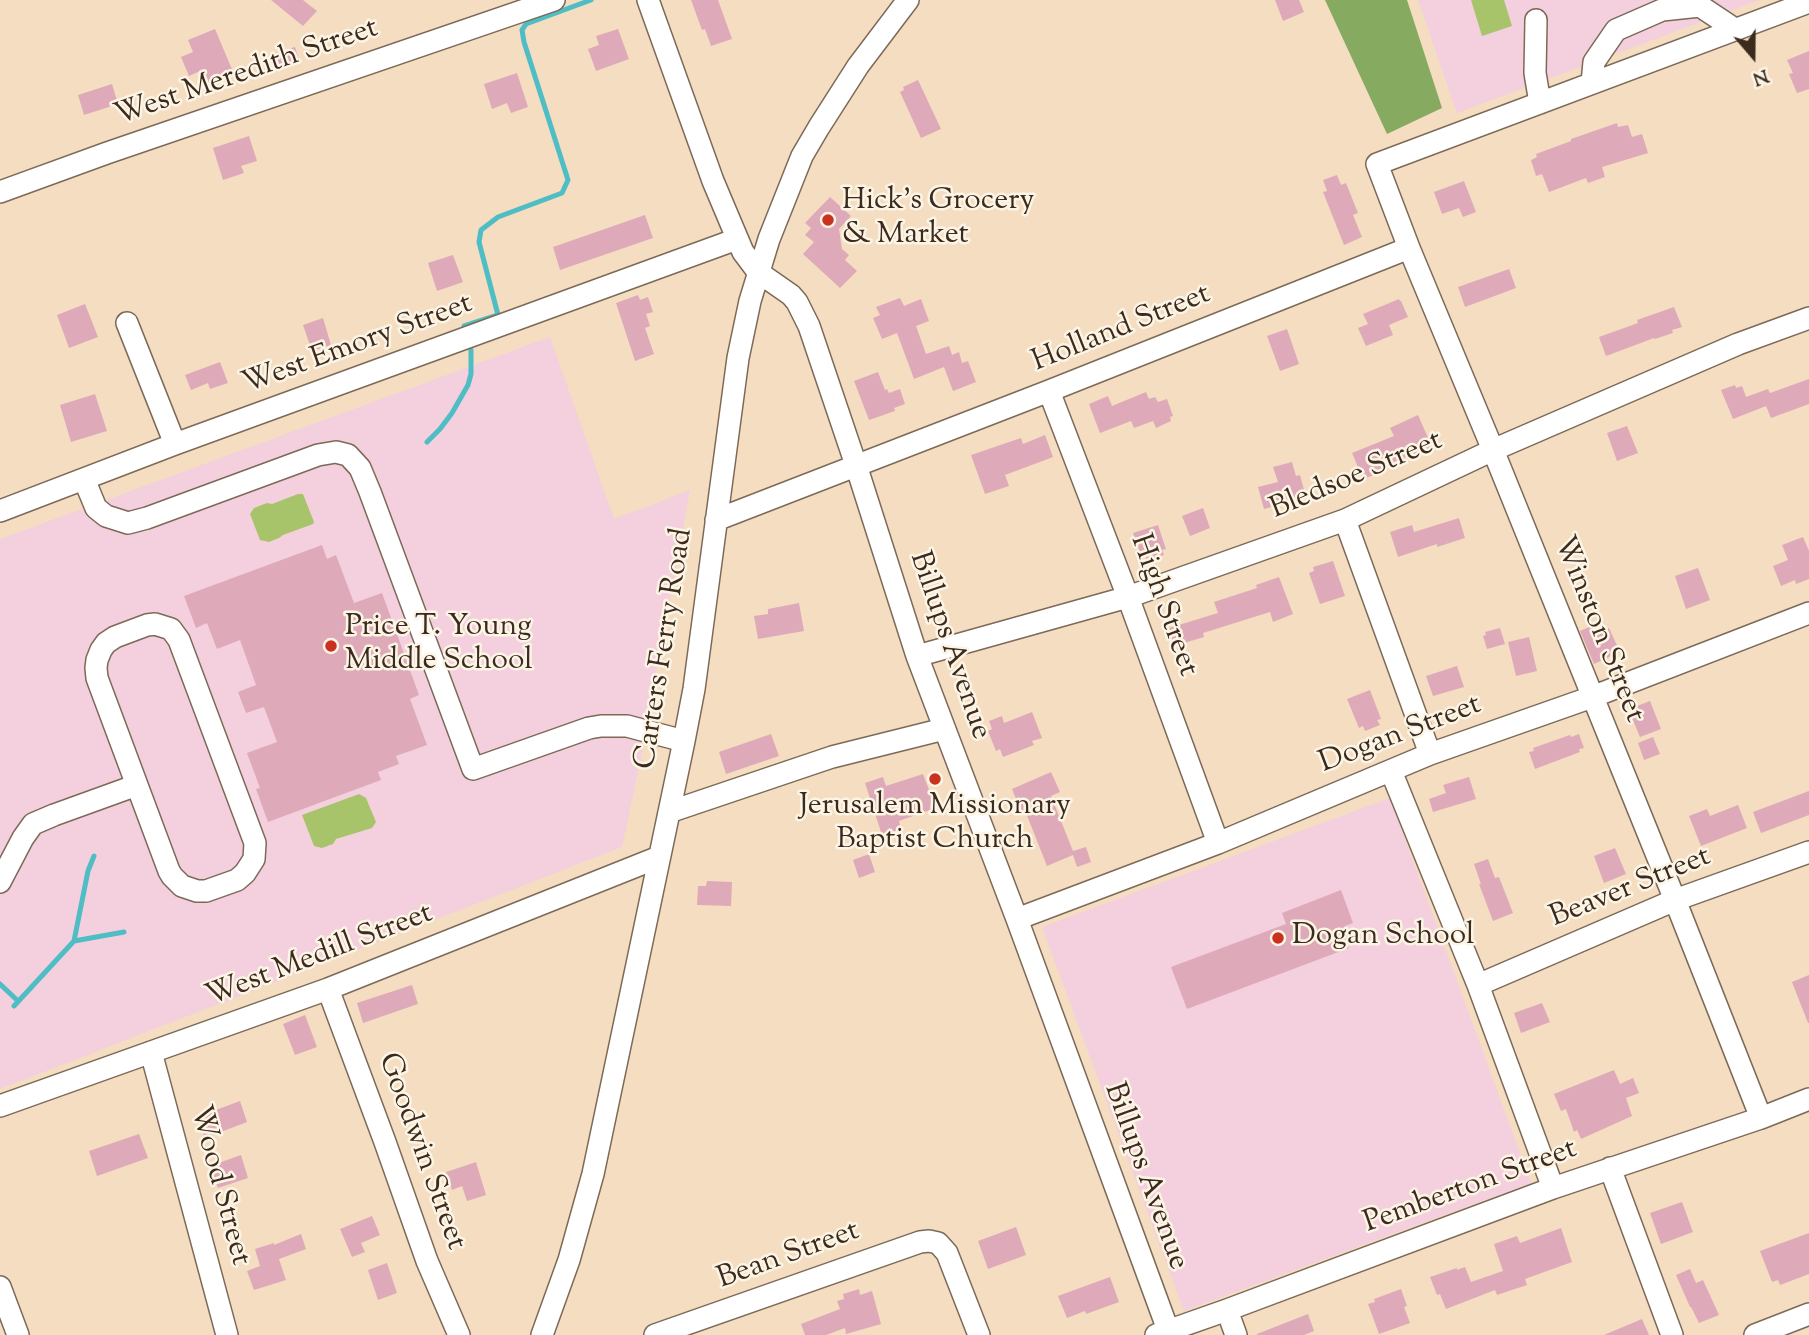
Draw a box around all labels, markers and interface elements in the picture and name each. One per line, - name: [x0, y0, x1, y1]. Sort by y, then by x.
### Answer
- street label: West Meredith Street: [111, 12, 383, 136]
- north arrow: [1718, 21, 1788, 91]
- text: N: [1749, 61, 1772, 91]
- place label: Hick's Grocery & Market: [842, 185, 1034, 256]
- marker: Hick's Grocery & Market: [820, 212, 836, 228]
- street label: Holland Street: [1028, 278, 1216, 382]
- street label: West Emory Street: [238, 288, 478, 404]
- street label: Bledsoe Street: [1265, 425, 1449, 529]
- street label: Carters Ferry Road: [629, 526, 703, 772]
- street label: High Street: [1120, 530, 1204, 682]
- street label: Winston Street: [1543, 532, 1651, 728]
- street label: Billups Avenue: [899, 547, 997, 745]
- place label: Price T. Young Middle School: [345, 611, 533, 682]
- marker: Price T. Young Middle School: [323, 638, 339, 654]
- street label: Dogan Street: [1315, 689, 1487, 783]
- marker: Jerusalem Missionary Baptist Church: [927, 771, 943, 787]
- place label: Jerusalem Missionary Baptist Church: [799, 790, 1071, 860]
- street label: Beaver Street: [1545, 840, 1717, 938]
- street label: West Medill Street: [202, 897, 438, 1017]
- place label: Dogan School: [1292, 920, 1474, 956]
- marker: Dogan School: [1270, 930, 1286, 946]
- street label: Goodwin Street: [368, 1049, 472, 1255]
- street label: Billups Avenue: [1094, 1079, 1194, 1275]
- street label: Wood Street: [179, 1102, 257, 1270]
- street label: Pemberton Street: [1360, 1133, 1582, 1243]
- street label: Bean Street: [713, 1215, 865, 1299]

